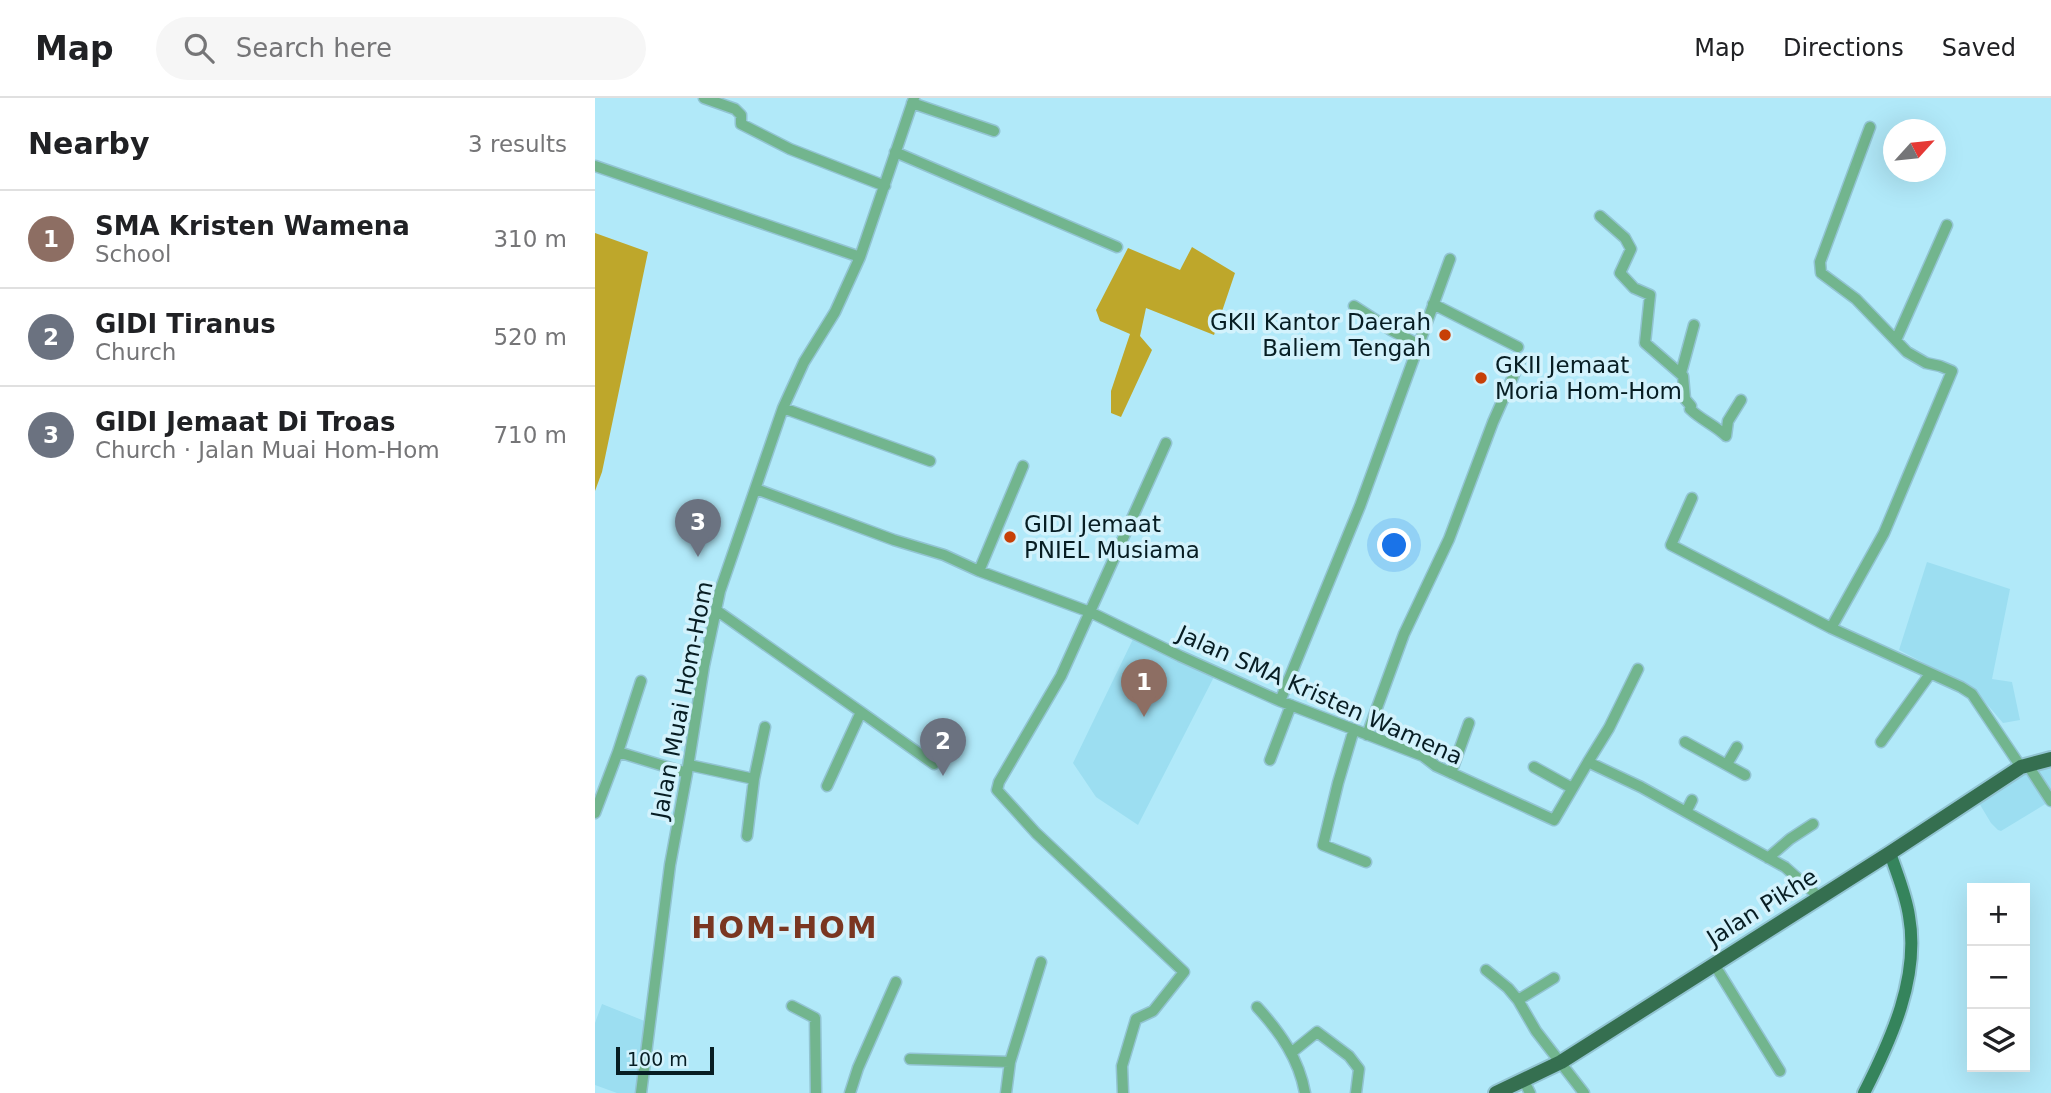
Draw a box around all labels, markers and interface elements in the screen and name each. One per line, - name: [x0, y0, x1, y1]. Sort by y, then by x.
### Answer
- search box: [156, 17, 646, 80]
- text: Map: [35, 29, 114, 68]
- icon: search: [180, 29, 218, 67]
- text: Search here: [236, 33, 392, 63]
- text: Map: [1694, 34, 1745, 62]
- text: Directions: [1783, 34, 1904, 62]
- text: Saved: [1942, 34, 2016, 62]
- north arrow: [1883, 119, 1946, 182]
- text: Nearby: [28, 126, 150, 161]
- text: 3 results: [468, 131, 567, 157]
- text: SMA Kristen Wamena: [95, 211, 410, 241]
- text: 1: [43, 226, 59, 252]
- text: 310 m: [493, 226, 567, 252]
- text: School: [95, 241, 171, 267]
- text: GIDI Tiranus: [95, 309, 276, 339]
- place label: GKII Kantor Daerah Baliem Tengah: [1210, 309, 1431, 361]
- text: 2: [43, 324, 59, 350]
- text: 520 m: [493, 324, 567, 350]
- marker: GKII Kantor Daerah Baliem Tengah: [1437, 327, 1453, 343]
- text: Church: [95, 339, 176, 365]
- place label: GKII Jemaat Moria Hom-Hom: [1495, 352, 1682, 404]
- marker: GKII Jemaat Moria Hom-Hom: [1473, 370, 1489, 386]
- text: GIDI Jemaat Di Troas: [95, 407, 395, 437]
- text: 3: [43, 422, 59, 448]
- text: 710 m: [493, 422, 567, 448]
- text: Church · Jalan Muai Hom-Hom: [95, 437, 440, 463]
- pin: 3: [675, 499, 721, 557]
- place label: GIDI Jemaat PNIEL Musiama: [1024, 511, 1200, 563]
- your location: [1377, 528, 1411, 562]
- marker: GIDI Jemaat PNIEL Musiama: [1002, 529, 1018, 545]
- street label: Jalan Muai Hom-Hom: [646, 579, 718, 823]
- street label: Jalan SMA Kristen Wamena: [1172, 619, 1467, 770]
- pin: 1: [1121, 659, 1167, 717]
- pin: 2: [920, 718, 966, 776]
- street label: Jalan Pikhe: [1700, 863, 1822, 952]
- map controls: [1967, 883, 2030, 1072]
- button: +: [1967, 883, 2030, 946]
- district label: HOM-HOM: [691, 910, 879, 945]
- button: −: [1967, 946, 2030, 1009]
- button: layers: [1967, 1009, 2030, 1072]
- scale bar: [616, 1044, 714, 1076]
- text: 100 m: [627, 1048, 688, 1070]

